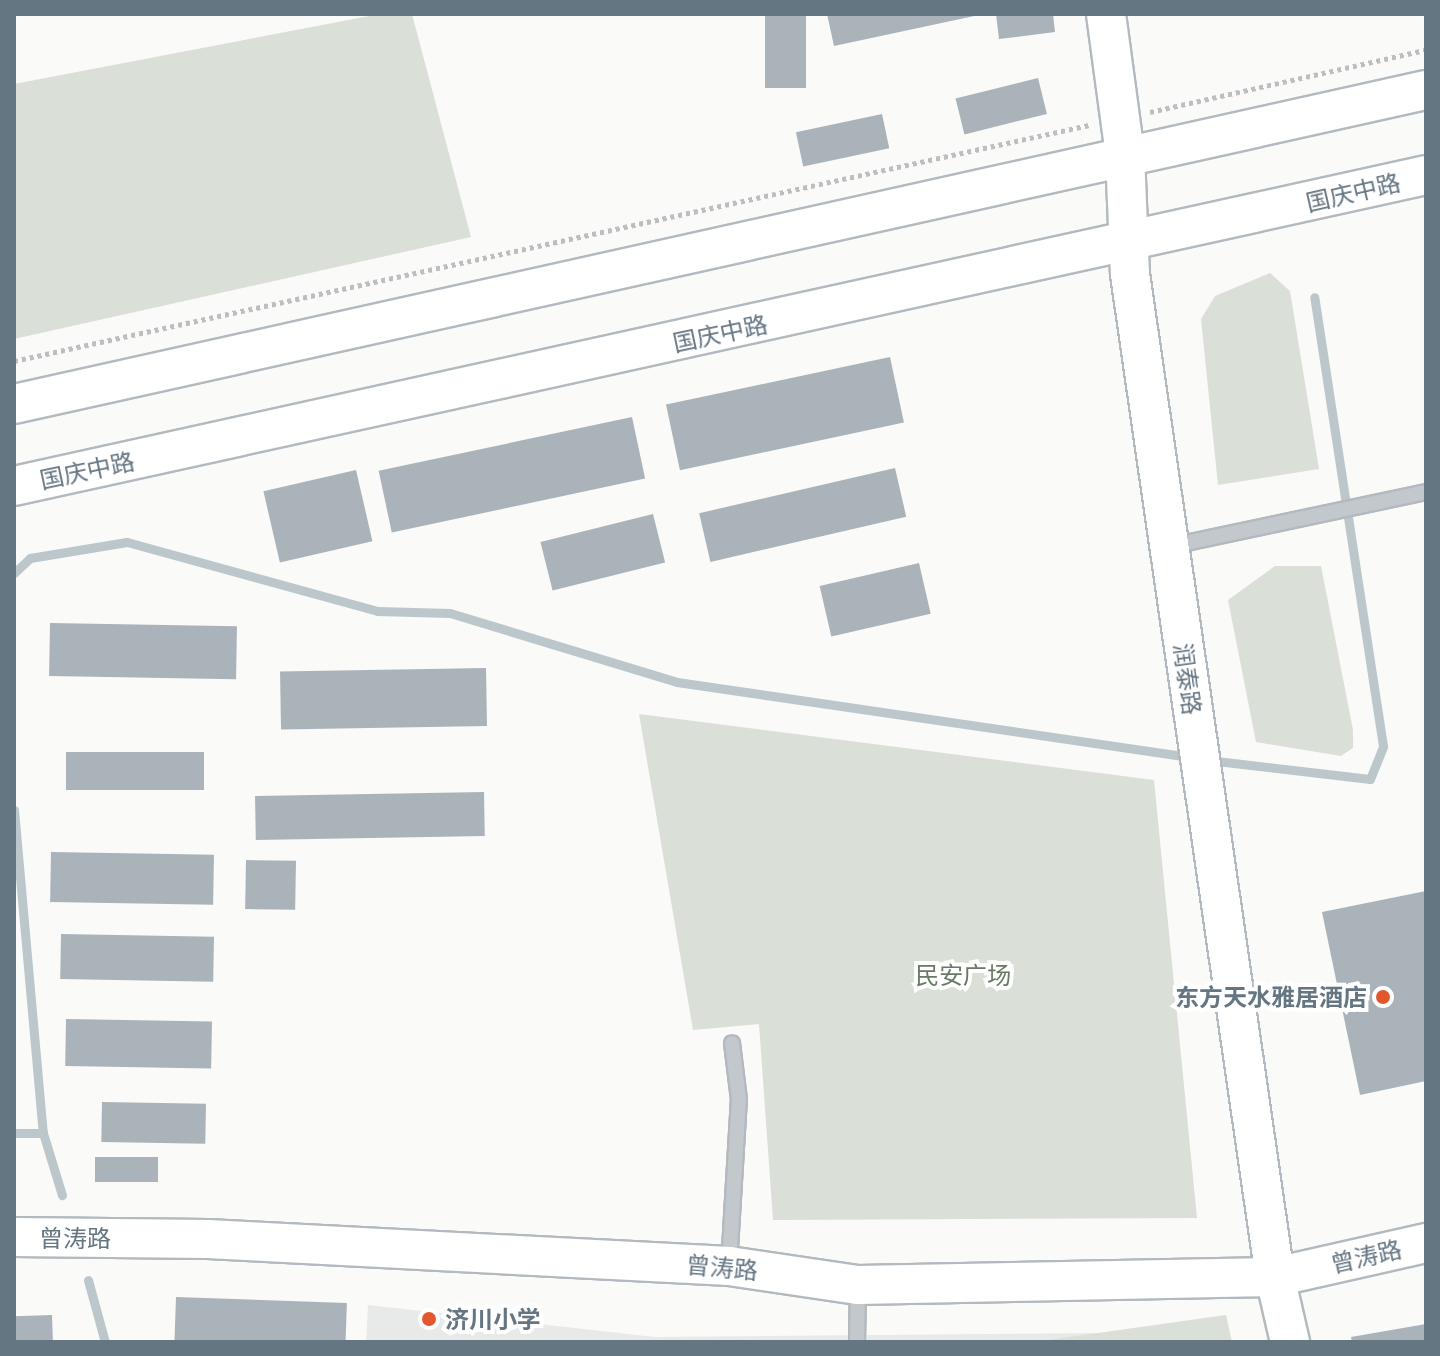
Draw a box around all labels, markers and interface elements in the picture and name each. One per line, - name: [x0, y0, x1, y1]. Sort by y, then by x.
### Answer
- street label: 国庆中路: [1303, 167, 1403, 217]
- street label: 国庆中路: [670, 309, 770, 357]
- street label: 国庆中路: [37, 446, 137, 494]
- street label: 润泰路: [1169, 641, 1207, 717]
- park label: 民安广场: [915, 961, 1011, 989]
- place label: 东方天水雅居酒店: [1175, 983, 1367, 1011]
- marker: 东方天水雅居酒店: [1374, 988, 1392, 1006]
- street label: 曾涛路: [39, 1224, 111, 1252]
- street label: 曾涛路: [1328, 1234, 1404, 1278]
- street label: 曾涛路: [685, 1250, 759, 1284]
- place label: 济川小学: [445, 1305, 541, 1333]
- marker: 济川小学: [420, 1310, 438, 1328]

